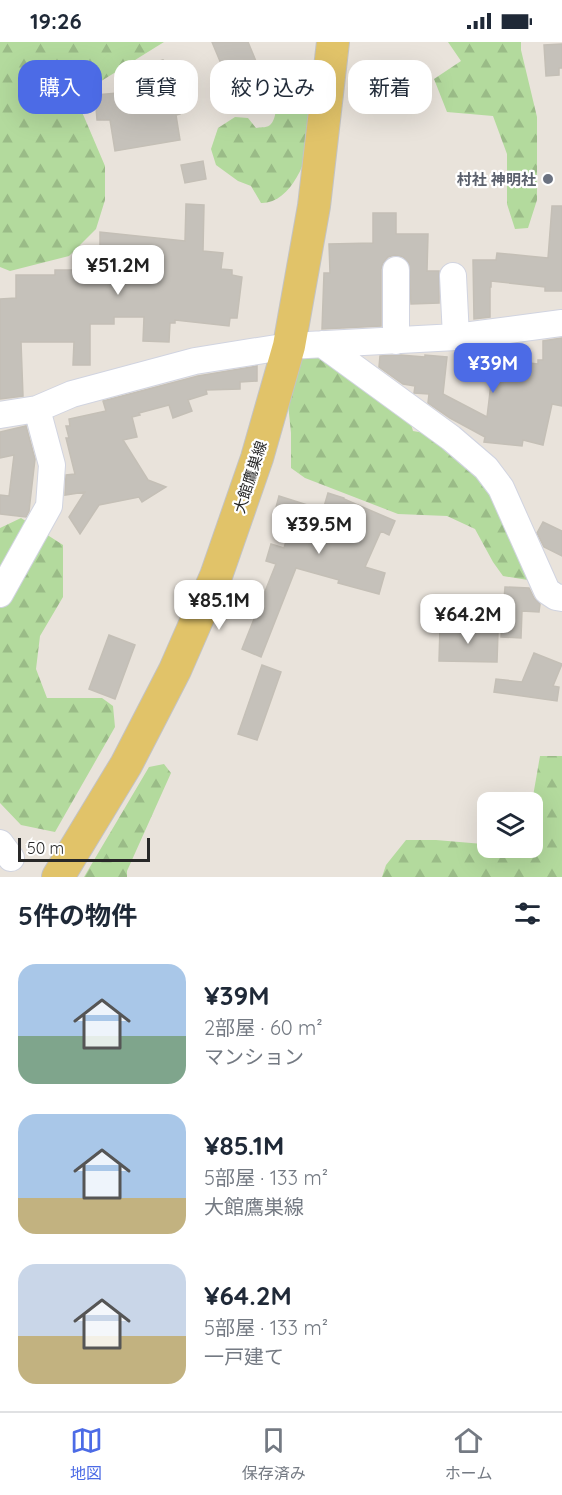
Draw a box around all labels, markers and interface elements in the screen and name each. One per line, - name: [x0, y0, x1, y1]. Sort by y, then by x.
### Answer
- text: 19:26: [30, 7, 82, 35]
- chip: 購入: [18, 60, 102, 114]
- chip: 賃貸: [114, 60, 198, 114]
- chip: 絞り込み: [210, 60, 336, 114]
- chip: 新着: [348, 60, 432, 114]
- place label: 村社 神明社: [457, 170, 536, 189]
- marker: 村社 神明社: [541, 172, 555, 186]
- pin: ¥51.2M: [69, 245, 167, 296]
- text: ¥51.2M: [86, 252, 150, 277]
- pin: ¥39M: [457, 343, 529, 394]
- text: ¥39M: [468, 350, 518, 375]
- street label: 大館鷹巣線: [229, 438, 271, 516]
- pin: ¥39.5M: [270, 504, 368, 555]
- text: ¥39.5M: [286, 511, 352, 536]
- pin: ¥85.1M: [170, 580, 268, 631]
- text: ¥85.1M: [188, 587, 250, 612]
- pin: ¥64.2M: [419, 594, 517, 645]
- text: ¥64.2M: [434, 601, 502, 626]
- map controls: [477, 792, 543, 858]
- button: layers: [477, 792, 543, 858]
- scale bar: [18, 835, 150, 862]
- text: 50 m: [27, 838, 64, 858]
- icon: filters: [511, 897, 544, 930]
- text: 5件の物件: [18, 899, 137, 932]
- text: ¥39M: [204, 979, 270, 1012]
- icon: home: [66, 988, 138, 1060]
- text: 2部屋 · 60 m²: [204, 1015, 323, 1040]
- text: マンション: [204, 1044, 304, 1069]
- text: ¥85.1M: [204, 1129, 284, 1162]
- icon: home: [66, 1138, 138, 1210]
- text: 5部屋 · 133 m²: [204, 1165, 328, 1190]
- text: 大館鷹巣線: [204, 1194, 304, 1219]
- text: ¥64.2M: [204, 1279, 292, 1312]
- icon: home: [66, 1288, 138, 1360]
- text: 5部屋 · 133 m²: [204, 1315, 328, 1340]
- text: 一戸建て: [204, 1344, 284, 1369]
- tab: 地図: [70, 1424, 103, 1484]
- tab: 保存済み: [242, 1424, 306, 1484]
- tab: ホーム: [445, 1424, 492, 1484]

